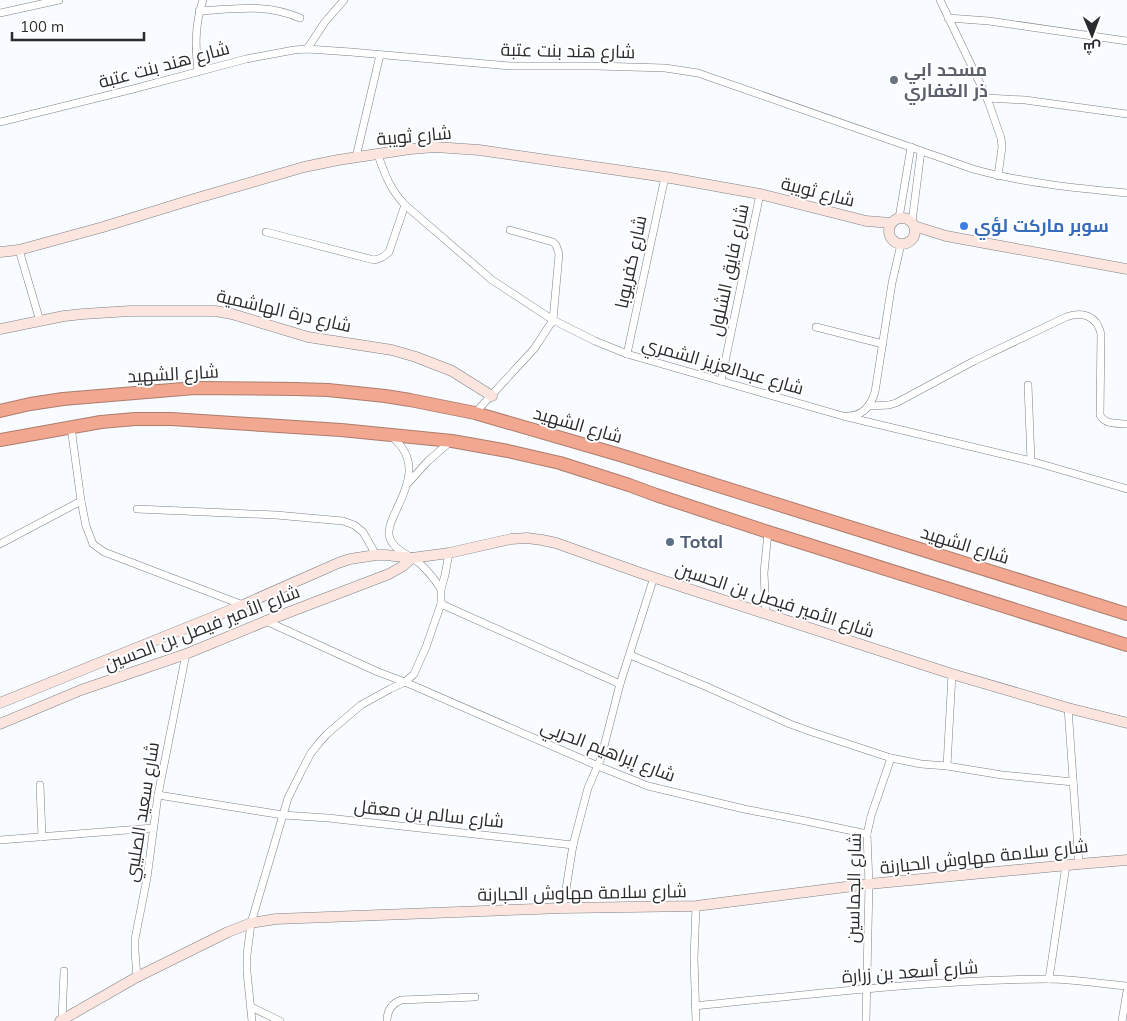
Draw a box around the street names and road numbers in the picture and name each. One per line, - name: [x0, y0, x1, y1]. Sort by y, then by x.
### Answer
- street label: شارع هند بنت عتبة: [96, 36, 232, 94]
- street label: شارع هند بنت عتبة: [500, 38, 636, 64]
- street label: شارع ثويبة: [375, 121, 453, 151]
- street label: شارع ثويبة: [779, 171, 857, 213]
- street label: شارع فايق الشلول: [703, 202, 755, 338]
- street label: شارع كفريوبا: [609, 213, 653, 311]
- street label: شارع درة الهاشمية: [214, 284, 354, 338]
- street label: شارع عبدالعزيز الشمري: [639, 331, 807, 402]
- street label: شارع الشهيد: [127, 360, 219, 388]
- street label: شارع الشهيد: [531, 401, 625, 449]
- street label: شارع الشهيد: [918, 520, 1012, 570]
- street label: شارع الأمير فيصل بن الحسين: [672, 556, 878, 644]
- street label: شارع الأمير فيصل بن الحسين: [101, 580, 303, 676]
- street label: شارع إبراهيم الحربي: [537, 714, 679, 790]
- street label: شارع سعيد الصليبي: [119, 740, 167, 884]
- street label: شارع سالم بن معقل: [353, 794, 505, 834]
- street label: شارع الجماسين: [841, 833, 867, 943]
- street label: شارع سلامة مهاوش الحبارنة: [879, 834, 1089, 880]
- street label: شارع سلامة مهاوش الحبارنة: [477, 879, 687, 907]
- street label: شارع أسعد بن زرارة: [841, 955, 979, 989]

